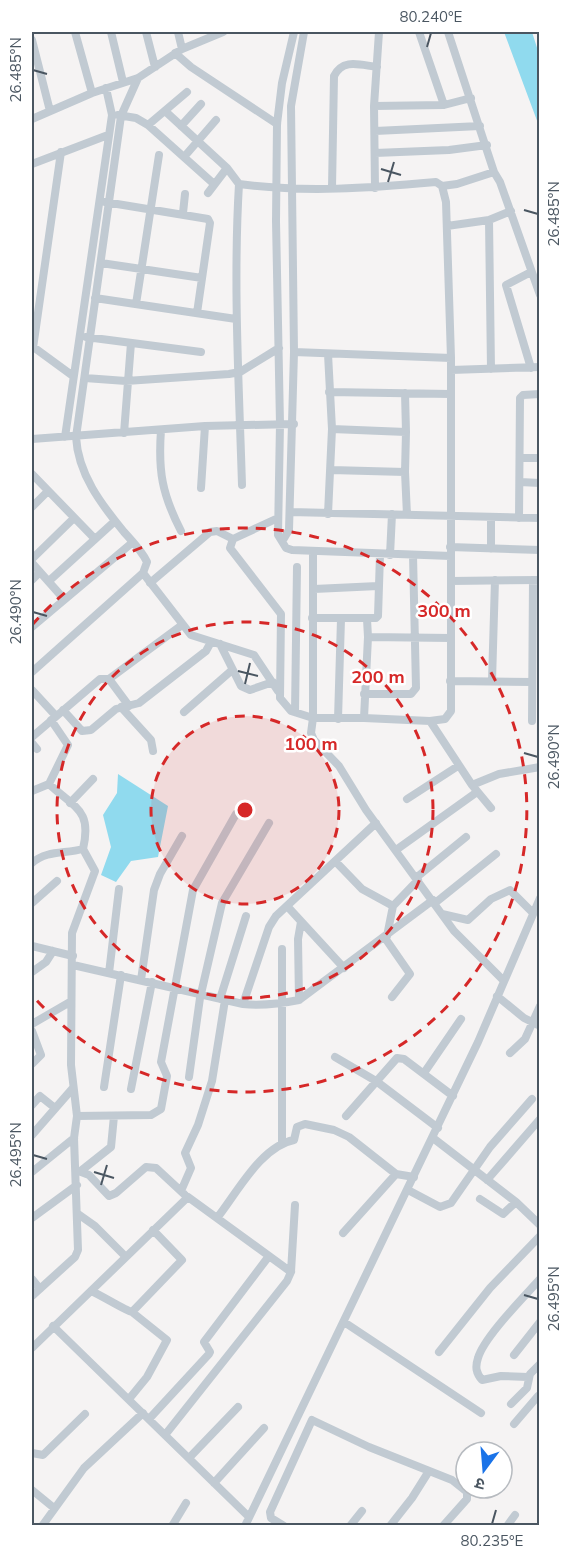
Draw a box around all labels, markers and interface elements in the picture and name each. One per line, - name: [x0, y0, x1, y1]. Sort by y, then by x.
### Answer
- text: 80.240°E: [400, 7, 463, 26]
- text: 26.485°N: [6, 37, 25, 103]
- text: 26.485°N: [544, 181, 563, 247]
- text: 26.490°N: [6, 579, 25, 645]
- text: 300 m: [417, 599, 471, 622]
- text: 200 m: [351, 665, 405, 688]
- text: 26.490°N: [544, 724, 563, 790]
- text: 100 m: [284, 732, 338, 755]
- centre of rings: [235, 800, 255, 820]
- text: 26.495°N: [6, 1122, 25, 1188]
- text: 26.495°N: [544, 1266, 563, 1332]
- north arrow: [454, 1440, 514, 1500]
- text: उ: [472, 1473, 487, 1495]
- text: 80.235°E: [461, 1531, 524, 1550]

